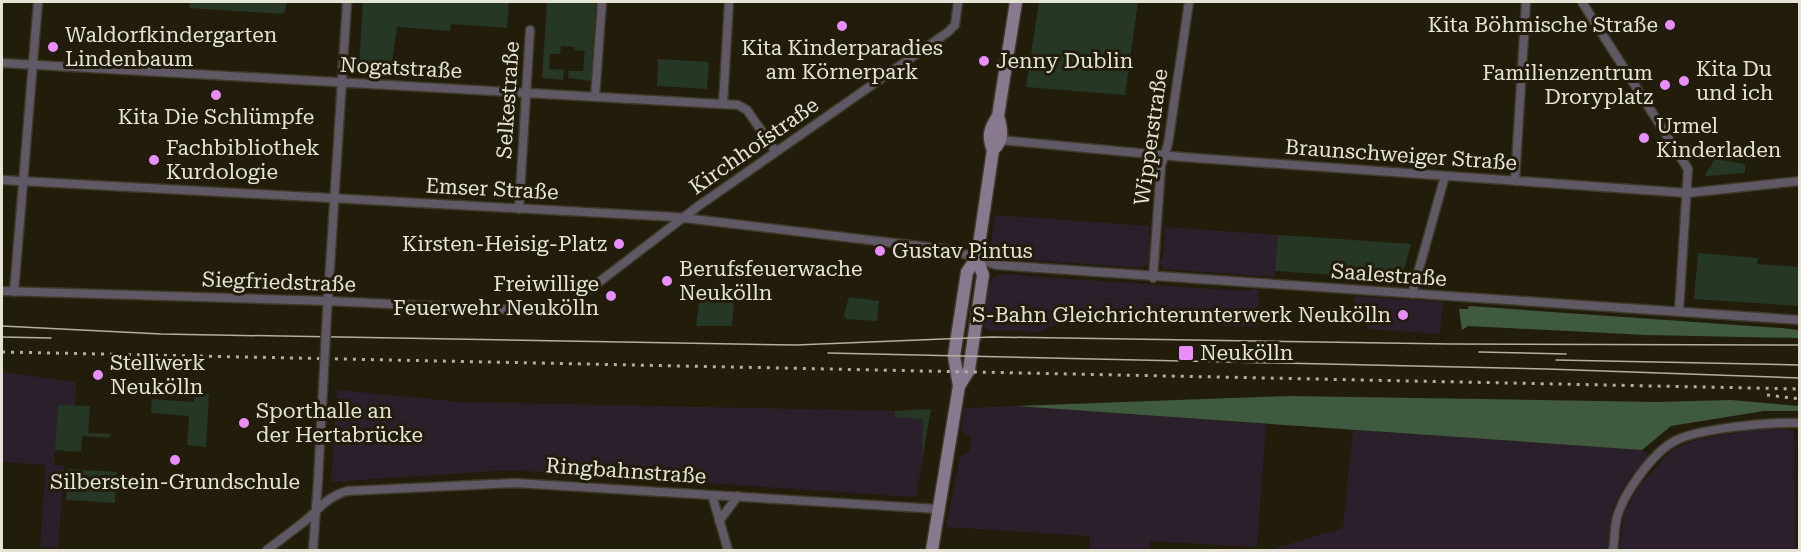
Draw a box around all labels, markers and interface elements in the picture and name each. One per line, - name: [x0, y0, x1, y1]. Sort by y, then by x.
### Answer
- place label: Kita Böhmische Straße: [1428, 13, 1658, 37]
- marker: Kita Böhmische Straße: [1663, 18, 1677, 32]
- marker: Kita Kinderparadies am Körnerpark: [835, 19, 849, 33]
- place label: Waldorfkindergarten Lindenbaum: [65, 23, 278, 71]
- place label: Kita Kinderparadies am Körnerpark: [741, 36, 943, 84]
- marker: Waldorfkindergarten Lindenbaum: [46, 40, 60, 54]
- street label: Selkestraße: [492, 40, 524, 160]
- place label: Jenny Dublin: [996, 49, 1134, 73]
- street label: Nogatstraße: [339, 53, 463, 83]
- marker: Jenny Dublin: [977, 54, 991, 68]
- place label: Kita Du und ich: [1696, 57, 1774, 105]
- place label: Familienzentrum Droryplatz: [1482, 61, 1653, 109]
- street label: Wipperstraße: [1130, 67, 1172, 207]
- marker: Kita Du und ich: [1677, 74, 1691, 88]
- marker: Familienzentrum Droryplatz: [1658, 78, 1672, 92]
- marker: Kita Die Schlümpfe: [209, 88, 223, 102]
- street label: Kirchhofstraße: [685, 93, 823, 199]
- place label: Kita Die Schlümpfe: [118, 105, 314, 129]
- place label: Urmel Kinderladen: [1656, 114, 1782, 162]
- marker: Urmel Kinderladen: [1637, 131, 1651, 145]
- street label: Braunschweiger Straße: [1284, 135, 1518, 175]
- place label: Fachbibliothek Kurdologie: [166, 136, 320, 184]
- marker: Fachbibliothek Kurdologie: [147, 153, 161, 167]
- street label: Emser Straße: [425, 174, 559, 204]
- place label: Kirsten-Heisig-Platz: [402, 232, 607, 256]
- marker: Kirsten-Heisig-Platz: [612, 237, 626, 251]
- place label: Gustav Pintus: [892, 239, 1033, 263]
- marker: Gustav Pintus: [873, 244, 887, 258]
- place label: Berufsfeuerwache Neukölln: [679, 257, 863, 305]
- street label: Saalestraße: [1330, 259, 1448, 291]
- street label: Siegfriedstraße: [202, 267, 356, 297]
- place label: Freiwillige Feuerwehr Neukölln: [393, 272, 599, 320]
- marker: Berufsfeuerwache Neukölln: [660, 274, 674, 288]
- marker: Freiwillige Feuerwehr Neukölln: [604, 289, 618, 303]
- place label: S-Bahn Gleichrichterunterwerk Neukölln: [972, 303, 1391, 327]
- marker: S-Bahn Gleichrichterunterwerk Neukölln: [1396, 308, 1410, 322]
- place label: Neukölln: [1200, 341, 1294, 365]
- marker: Neukölln: [1177, 344, 1195, 362]
- place label: Stellwerk Neukölln: [110, 351, 205, 399]
- marker: Stellwerk Neukölln: [91, 368, 105, 382]
- place label: Sporthalle an der Hertabrücke: [256, 399, 423, 447]
- marker: Sporthalle an der Hertabrücke: [237, 416, 251, 430]
- marker: Silberstein-Grundschule: [168, 453, 182, 467]
- street label: Ringbahnstraße: [545, 453, 707, 489]
- place label: Silberstein-Grundschule: [50, 470, 300, 494]

